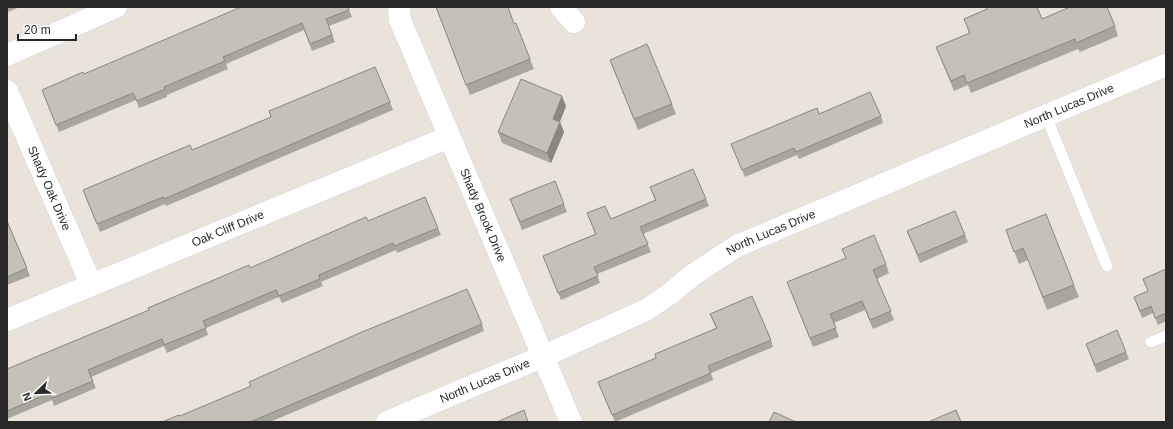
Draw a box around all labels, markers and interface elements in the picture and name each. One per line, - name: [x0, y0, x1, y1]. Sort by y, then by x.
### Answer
- scale bar: [18, 16, 76, 42]
- text: 20 m: [24, 23, 51, 37]
- street label: North Lucas Drive: [1022, 81, 1116, 131]
- street label: Shady Oak Drive: [25, 144, 74, 233]
- street label: Shady Brook Drive: [457, 166, 509, 264]
- street label: Oak Cliff Drive: [189, 207, 266, 250]
- street label: North Lucas Drive: [723, 207, 818, 258]
- street label: North Lucas Drive: [438, 356, 532, 406]
- north arrow: [16, 373, 56, 413]
- text: N: [20, 391, 34, 403]

